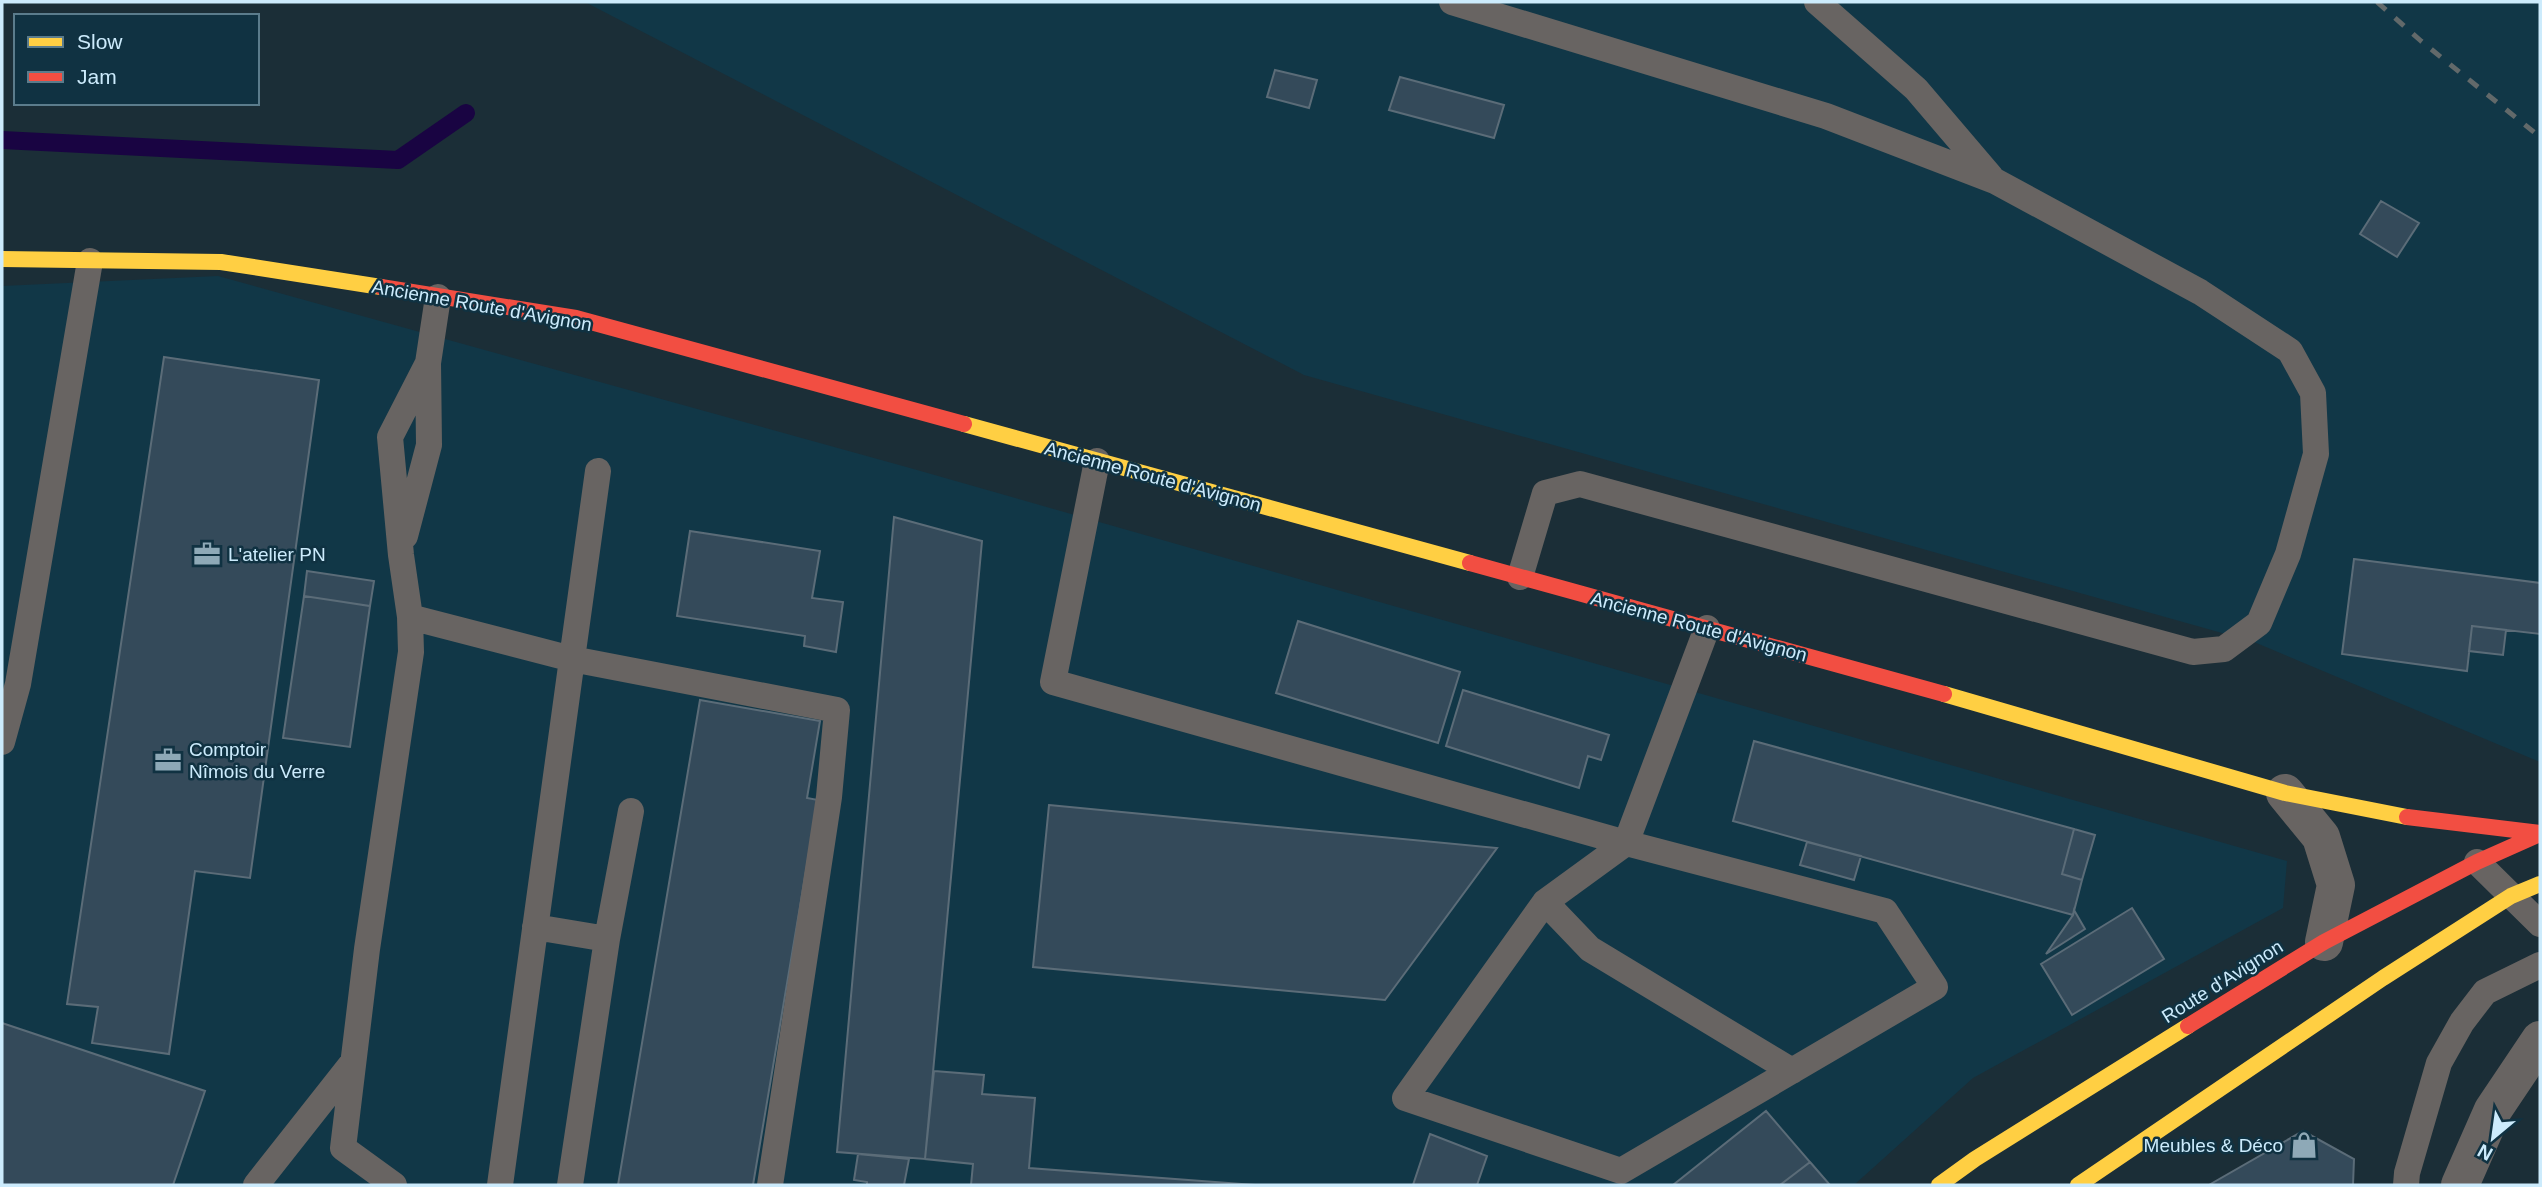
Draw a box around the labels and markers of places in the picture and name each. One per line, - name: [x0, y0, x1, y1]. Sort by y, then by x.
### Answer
- office icon: L'atelier PN: [192, 539, 222, 569]
- place label: L'atelier PN: [228, 544, 326, 565]
- place label: Comptoir Nîmois du Verre: [189, 739, 325, 782]
- office icon: Comptoir Nîmois du Verre: [153, 745, 183, 775]
- shop icon: Meubles & Déco: [2289, 1130, 2319, 1160]
- place label: Meubles & Déco: [2144, 1135, 2283, 1156]

